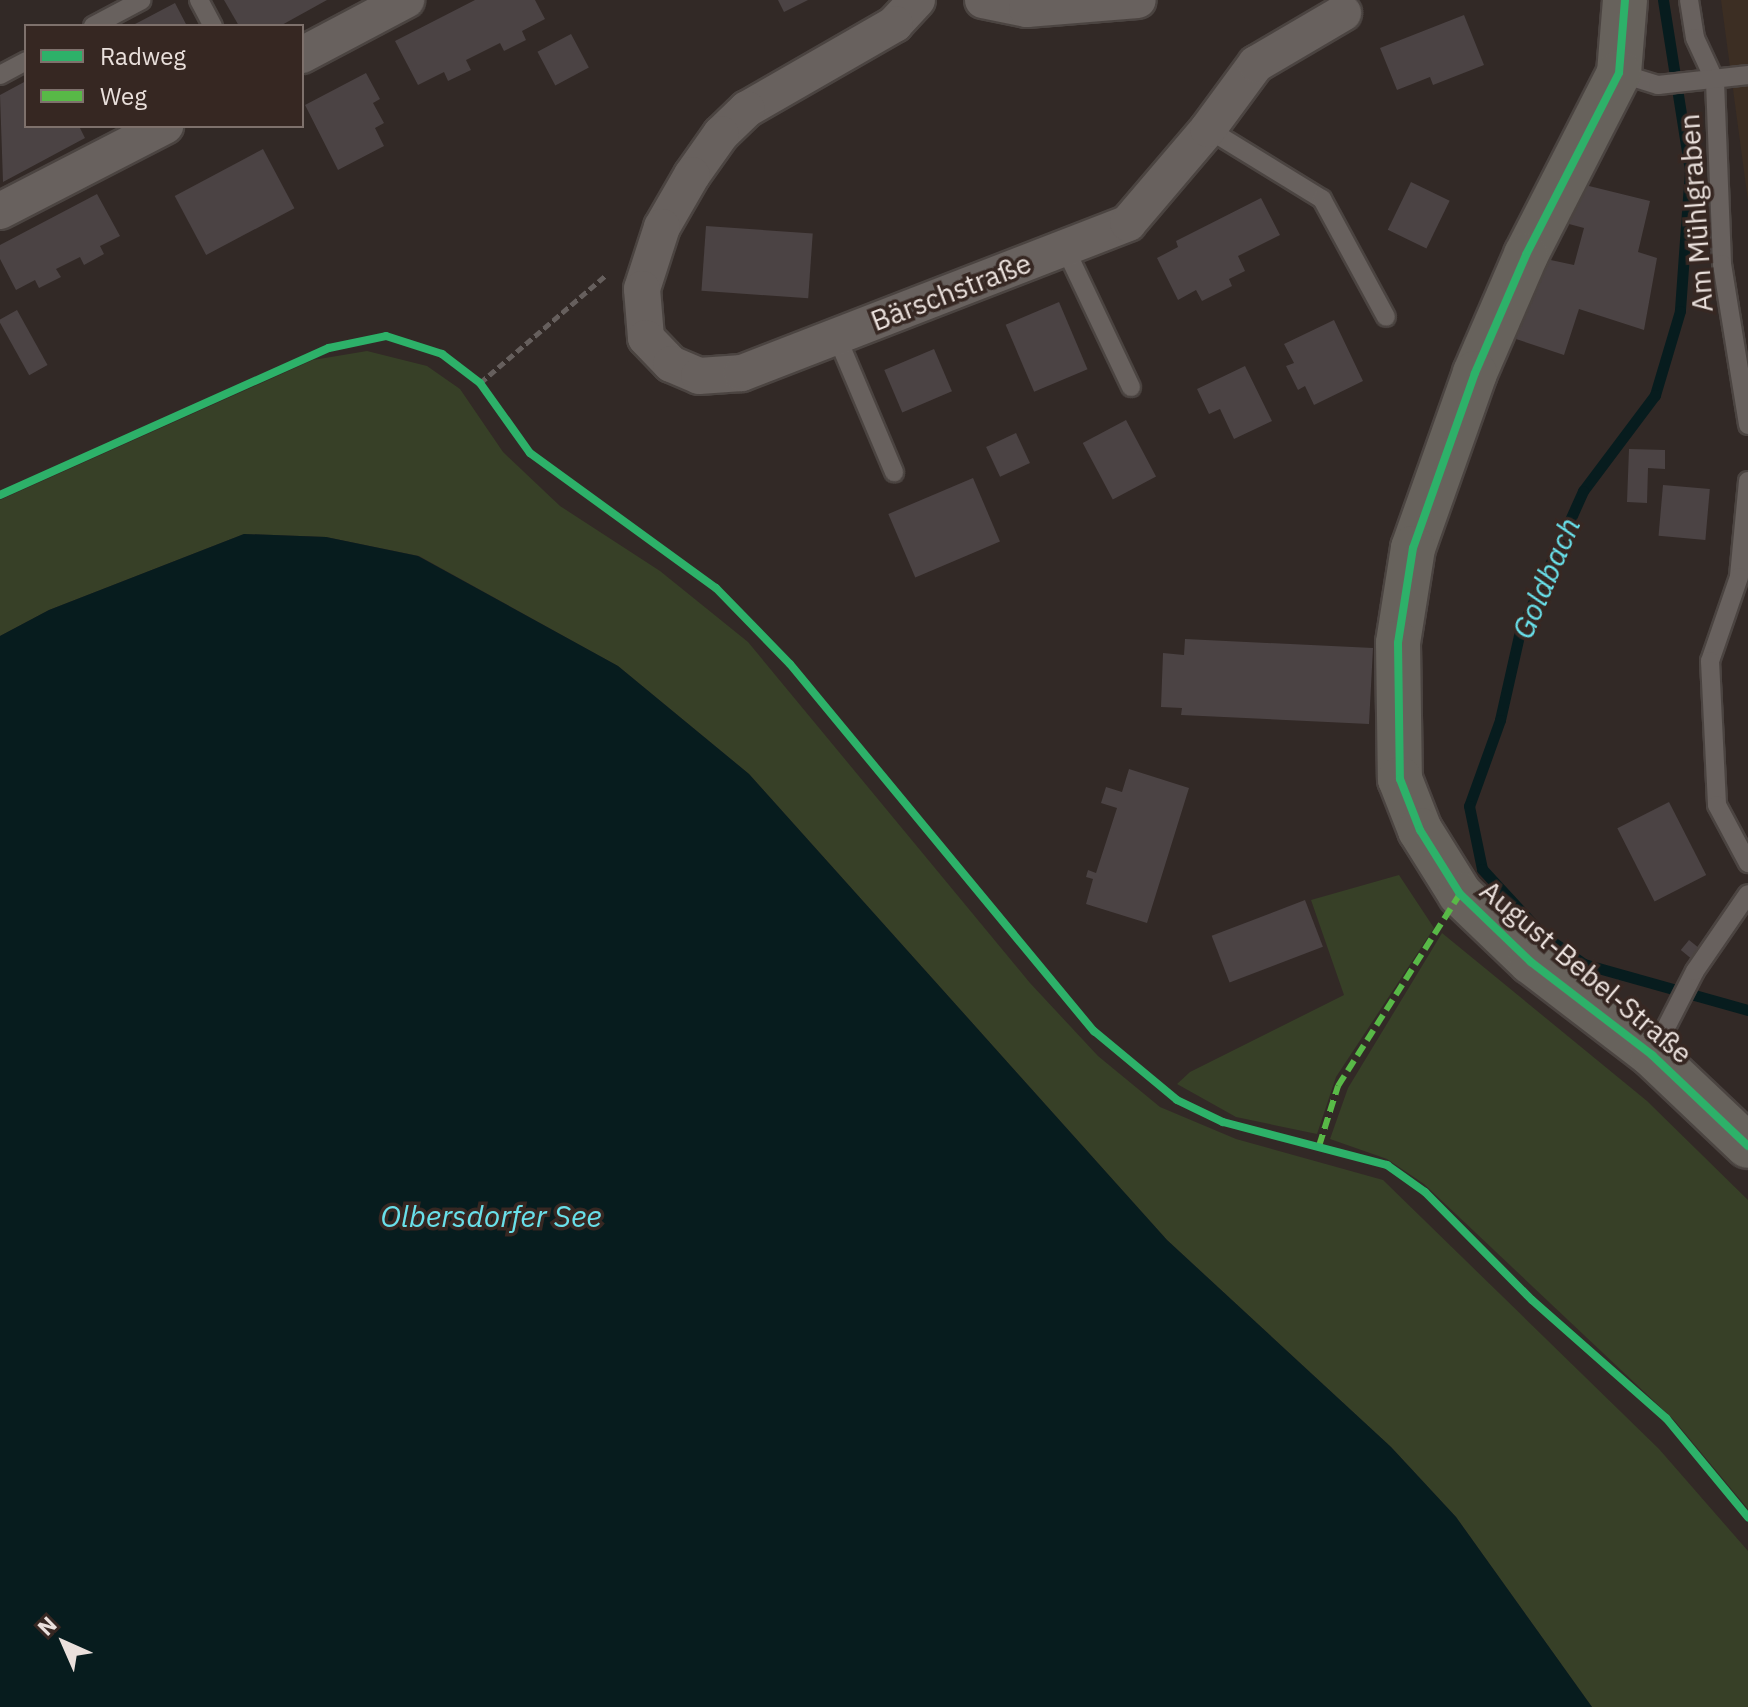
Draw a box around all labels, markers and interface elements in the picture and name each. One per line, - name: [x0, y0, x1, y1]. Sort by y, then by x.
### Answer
- legend: [24, 24, 304, 128]
- text: Radweg: [100, 40, 186, 72]
- text: Weg: [100, 80, 147, 112]
- street label: Am Mühlgraben: [1672, 113, 1720, 313]
- street label: Bärschstraße: [866, 246, 1036, 338]
- water label: Goldbach: [1504, 512, 1588, 644]
- street label: August-Bebel-Straße: [1473, 874, 1699, 1070]
- water label: Olbersdorfer See: [380, 1198, 602, 1234]
- north arrow: [24, 1603, 104, 1683]
- text: N: [31, 1610, 63, 1642]

